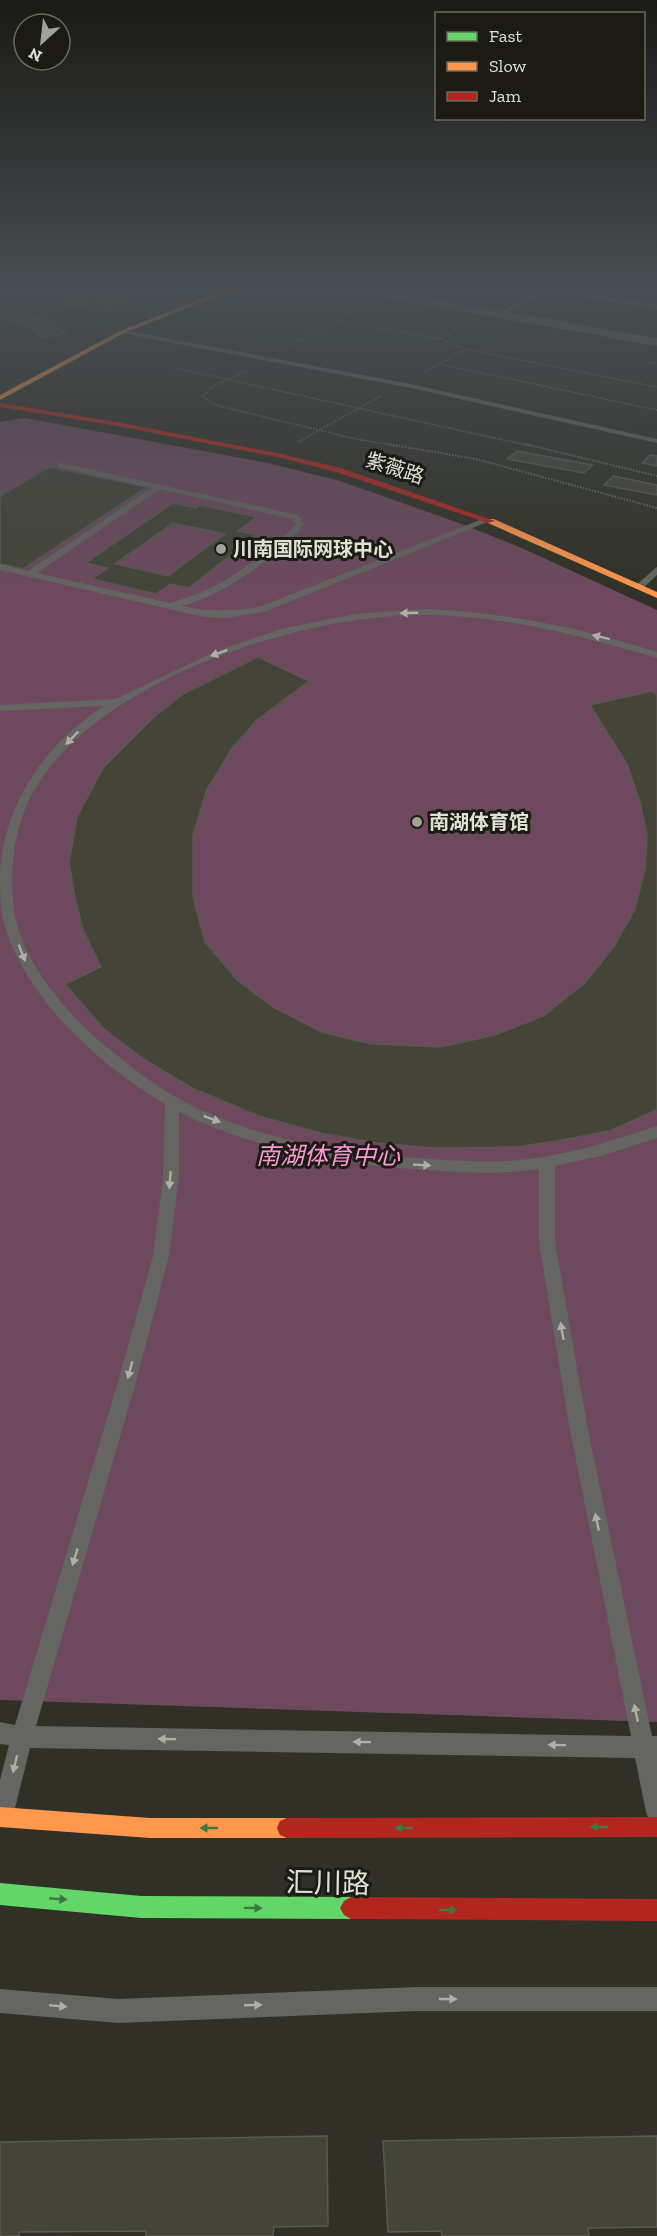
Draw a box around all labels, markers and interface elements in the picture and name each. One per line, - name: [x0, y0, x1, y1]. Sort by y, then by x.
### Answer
- north arrow: [12, 12, 72, 72]
- legend: [435, 12, 645, 120]
- text: Fast: [489, 25, 522, 47]
- text: N: [26, 44, 45, 66]
- text: Slow: [489, 55, 526, 77]
- text: Jam: [489, 85, 521, 107]
- street label: 紫薇路: [363, 447, 427, 489]
- place label: 川南国际网球中心: [233, 537, 393, 561]
- marker: 川南国际网球中心: [214, 542, 228, 556]
- one-way arrow: [399, 608, 418, 617]
- one-way arrow: [592, 632, 611, 642]
- one-way arrow: [210, 649, 228, 659]
- one-way arrow: [65, 731, 79, 746]
- place label: 南湖体育馆: [429, 810, 529, 834]
- marker: 南湖体育馆: [410, 815, 424, 829]
- one-way arrow: [18, 944, 27, 962]
- one-way arrow: [203, 1114, 221, 1124]
- park label: 南湖体育中心: [256, 1141, 401, 1170]
- one-way arrow: [413, 1160, 432, 1169]
- one-way arrow: [165, 1170, 175, 1189]
- one-way arrow: [557, 1321, 566, 1340]
- one-way arrow: [125, 1361, 135, 1379]
- one-way arrow: [592, 1513, 602, 1532]
- one-way arrow: [70, 1548, 79, 1566]
- one-way arrow: [631, 1704, 641, 1723]
- one-way arrow: [157, 1734, 176, 1744]
- one-way arrow: [352, 1737, 371, 1747]
- one-way arrow: [547, 1740, 566, 1750]
- one-way arrow: [10, 1755, 20, 1774]
- one-way arrow: [589, 1822, 608, 1832]
- one-way arrow: [199, 1823, 218, 1833]
- one-way arrow: [394, 1823, 413, 1833]
- street label: 汇川路: [286, 1866, 370, 1900]
- one-way arrow: [49, 1894, 68, 1904]
- one-way arrow: [243, 1903, 262, 1913]
- one-way arrow: [438, 1905, 457, 1915]
- one-way arrow: [438, 1994, 457, 2004]
- one-way arrow: [49, 2001, 68, 2011]
- one-way arrow: [243, 2001, 262, 2010]

